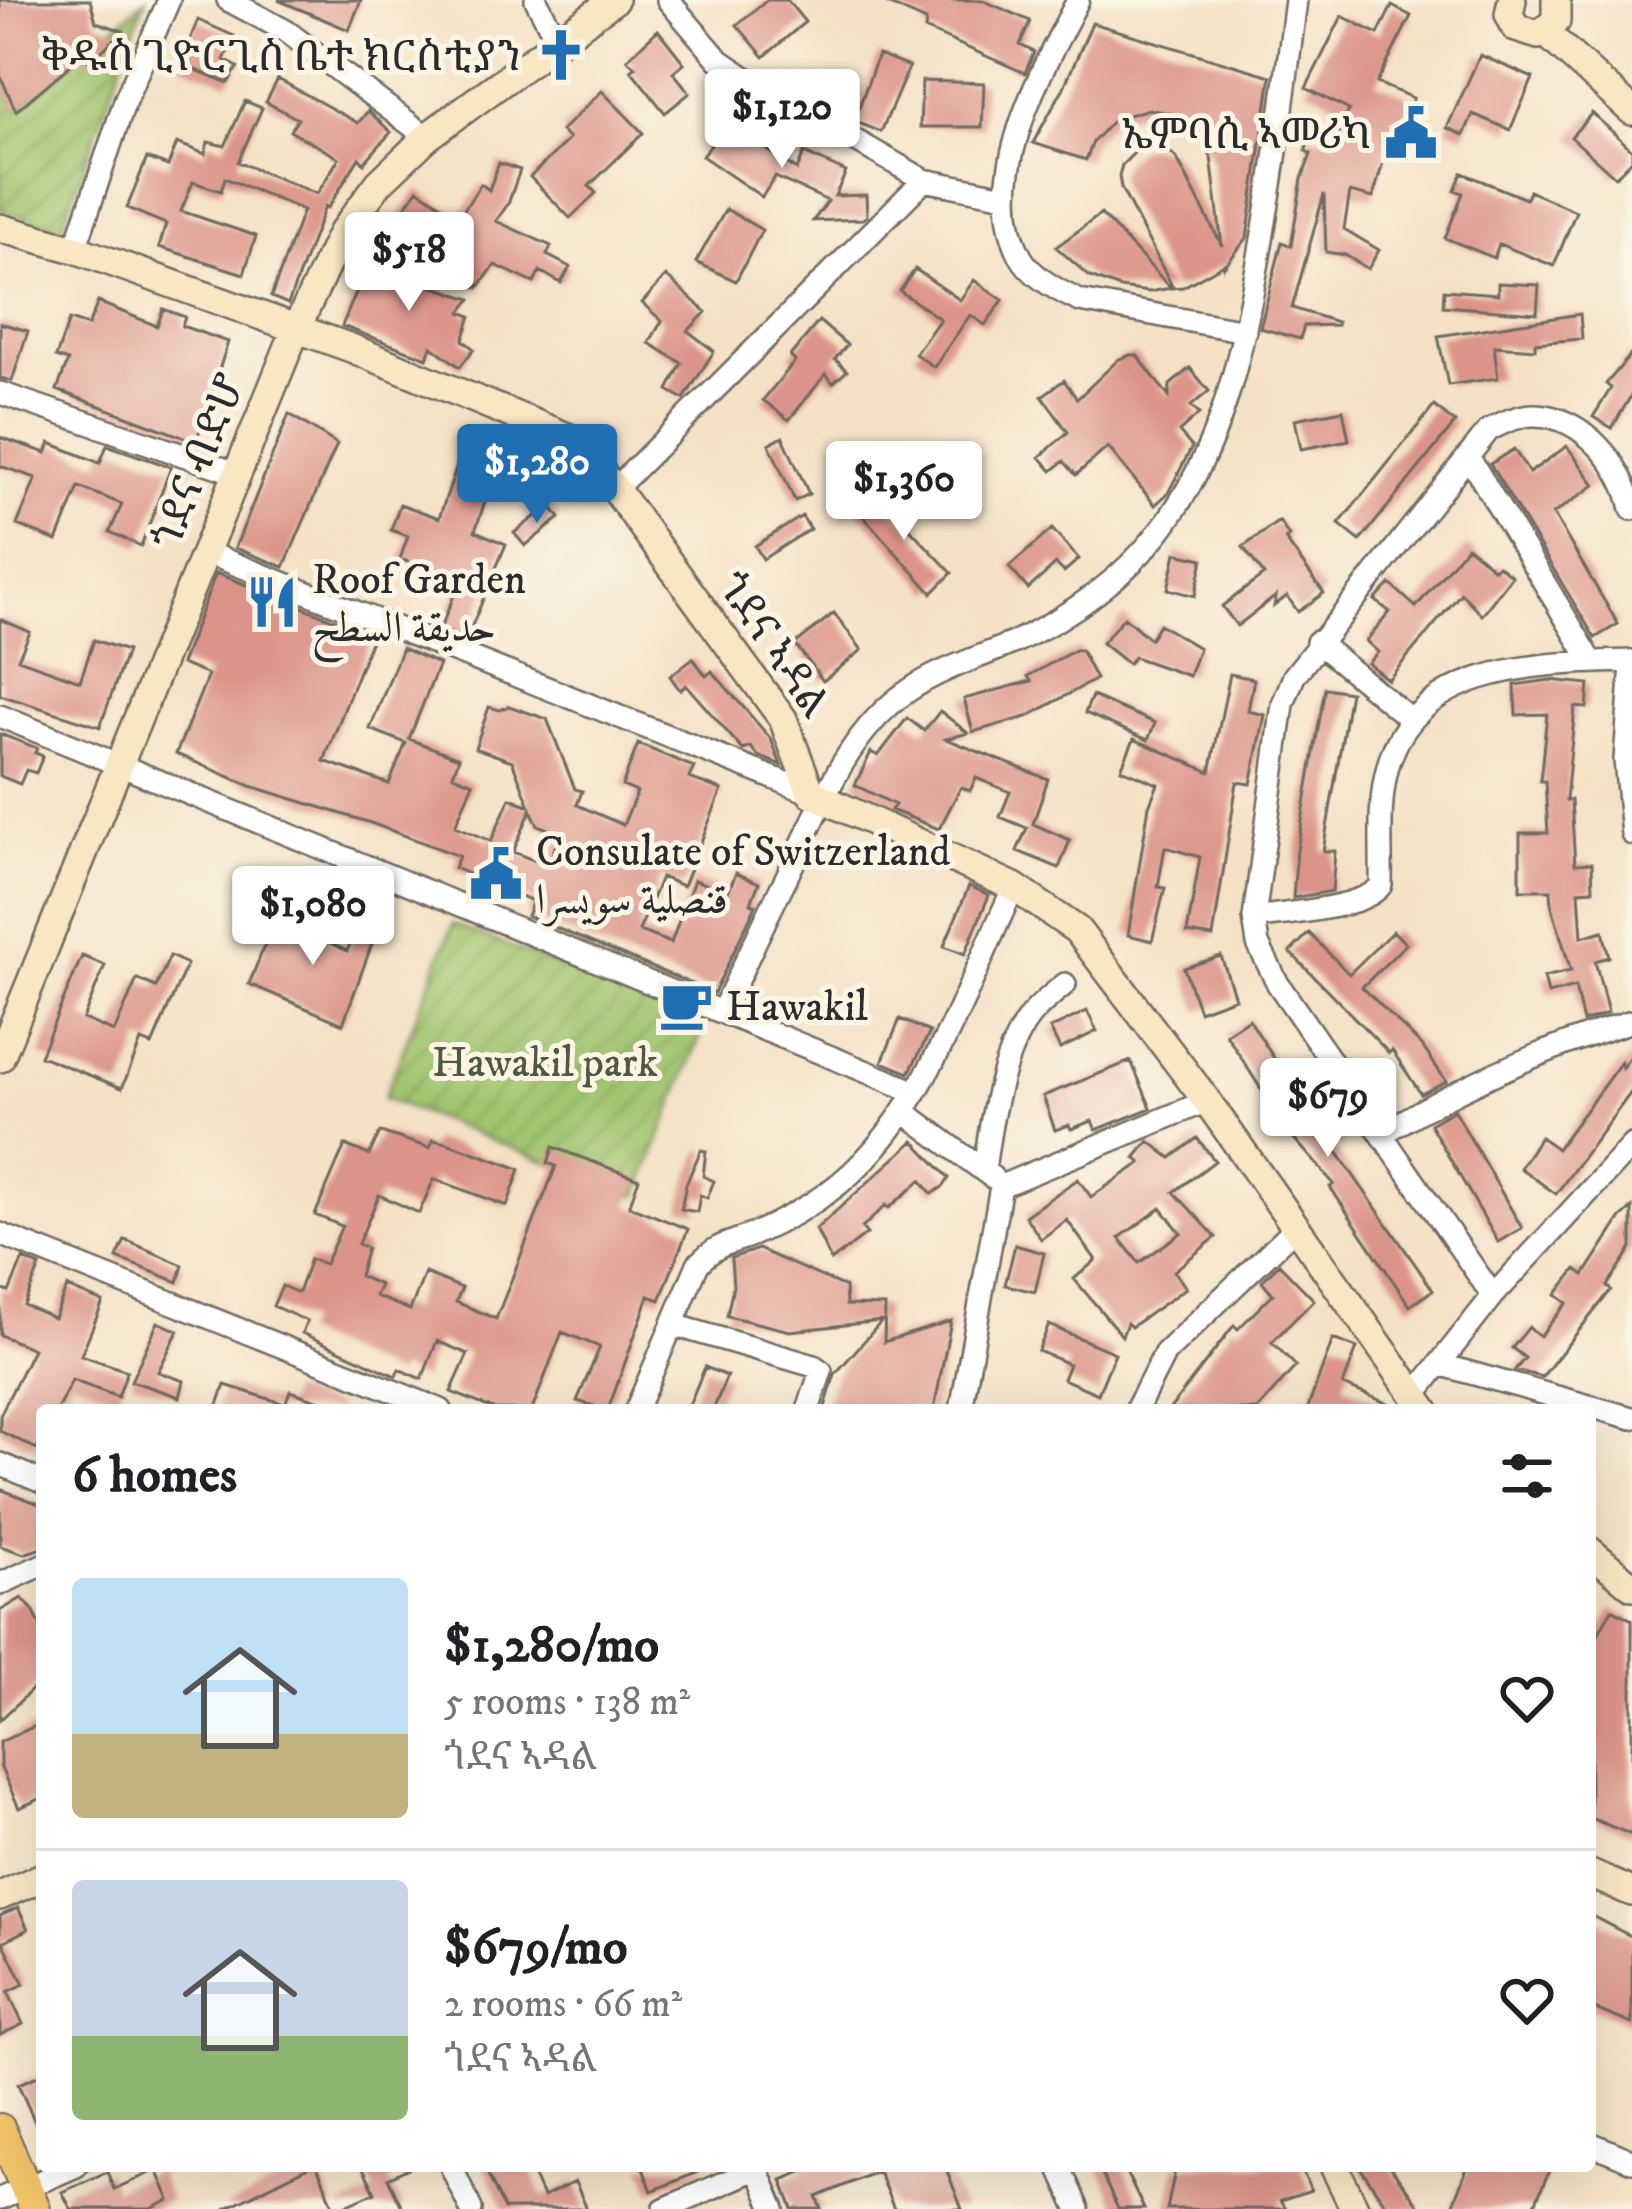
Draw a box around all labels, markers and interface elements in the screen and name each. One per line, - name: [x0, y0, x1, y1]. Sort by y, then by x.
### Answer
- church icon: ቅዱስ ጊዮርጊስ ቤተ ክርስቲያን: [532, 26, 590, 84]
- place label: ቅዱስ ጊዮርጊስ ቤተ ክርስቲያን: [42, 32, 521, 84]
- pin: $1,120: [684, 69, 880, 171]
- text: $1,120: [732, 83, 832, 132]
- public building icon: ኤምባሲ ኣመሪካ: [1382, 104, 1440, 162]
- place label: ኤምባሲ ኣመሪካ: [1122, 110, 1371, 162]
- pin: $518: [338, 212, 480, 314]
- text: $518: [372, 226, 446, 275]
- street label: ጎደና ብድሆ: [141, 367, 258, 557]
- pin: $1,280: [439, 424, 635, 526]
- text: $1,280: [484, 438, 590, 487]
- pin: $1,360: [806, 441, 1002, 543]
- text: $1,360: [853, 455, 955, 504]
- place label: Roof Garden حديقة السطح: [312, 555, 526, 664]
- street label: ጎደና ኣዳል: [705, 563, 840, 729]
- restaurant icon: Roof Garden حديقة السطح: [243, 573, 301, 631]
- place label: Consulate of Switzerland قنصلية سويسرا: [536, 827, 950, 927]
- public building icon: Consulate of Switzerland قنصلية سويسرا: [467, 845, 525, 903]
- pin: $1,080: [215, 866, 411, 968]
- text: $1,080: [259, 880, 367, 929]
- cafe icon: Hawakil: [657, 976, 715, 1034]
- place label: Hawakil: [726, 982, 868, 1034]
- park label: Hawakil park: [432, 1038, 658, 1090]
- pin: $679: [1257, 1058, 1399, 1160]
- text: $679: [1287, 1072, 1369, 1121]
- icon: filters: [1494, 1443, 1560, 1509]
- text: 6 homes: [72, 1444, 237, 1508]
- text: $1,280/mo: [444, 1614, 659, 1678]
- icon: home: [168, 1626, 312, 1770]
- icon: heart: [1494, 1665, 1560, 1731]
- text: 5 rooms · 138 m²: [444, 1678, 690, 1727]
- text: ጎደና ኣዳል: [444, 1733, 597, 1782]
- text: $679/mo: [444, 1916, 628, 1980]
- icon: home: [168, 1928, 312, 2072]
- icon: heart: [1494, 1967, 1560, 2033]
- text: 2 rooms · 66 m²: [444, 1980, 682, 2029]
- text: ጎደና ኣዳል: [444, 2035, 597, 2084]

